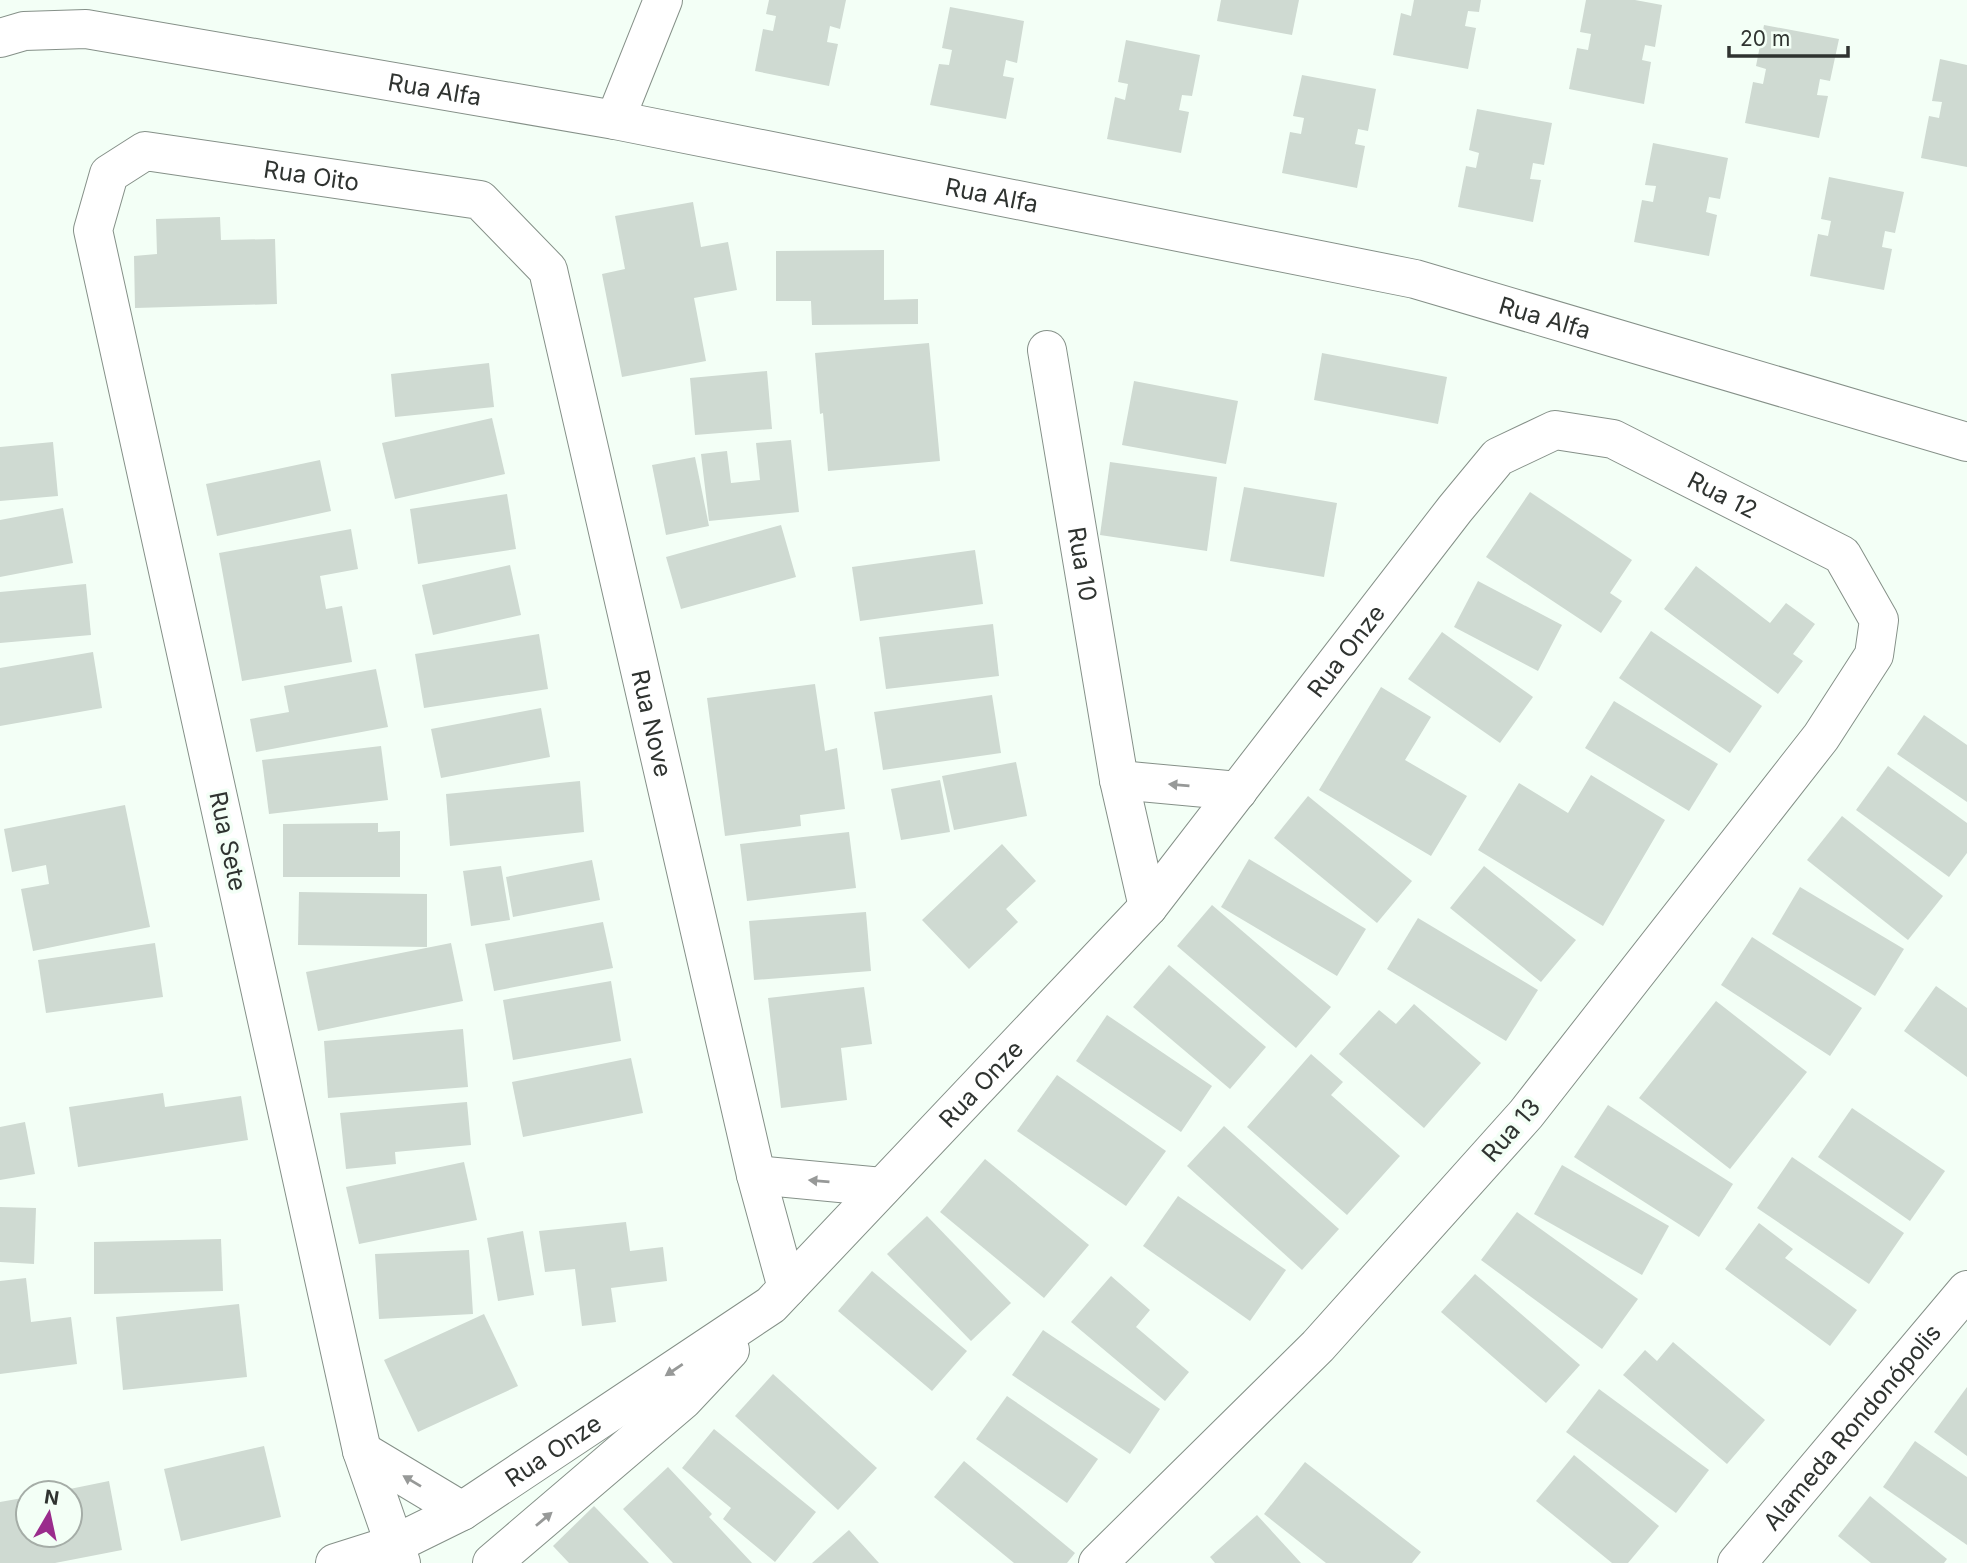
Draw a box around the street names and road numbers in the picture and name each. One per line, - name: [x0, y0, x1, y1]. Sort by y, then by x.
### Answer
- street label: Rua Alfa: [386, 67, 484, 111]
- street label: Rua Oito: [262, 154, 361, 197]
- street label: Rua Alfa: [943, 171, 1041, 218]
- street label: Rua Alfa: [1496, 290, 1594, 345]
- street label: Rua 12: [1683, 465, 1762, 524]
- street label: Rua 10: [1062, 525, 1103, 603]
- street label: Rua Onze: [1301, 598, 1391, 703]
- street label: Rua Nove: [626, 667, 678, 780]
- street label: Rua Sete: [203, 789, 253, 893]
- street label: Rua Onze: [933, 1034, 1029, 1133]
- street label: Rua 13: [1476, 1092, 1546, 1168]
- street label: Alameda Rondonópolis: [1757, 1318, 1947, 1536]
- street label: Rua Onze: [499, 1408, 607, 1493]

